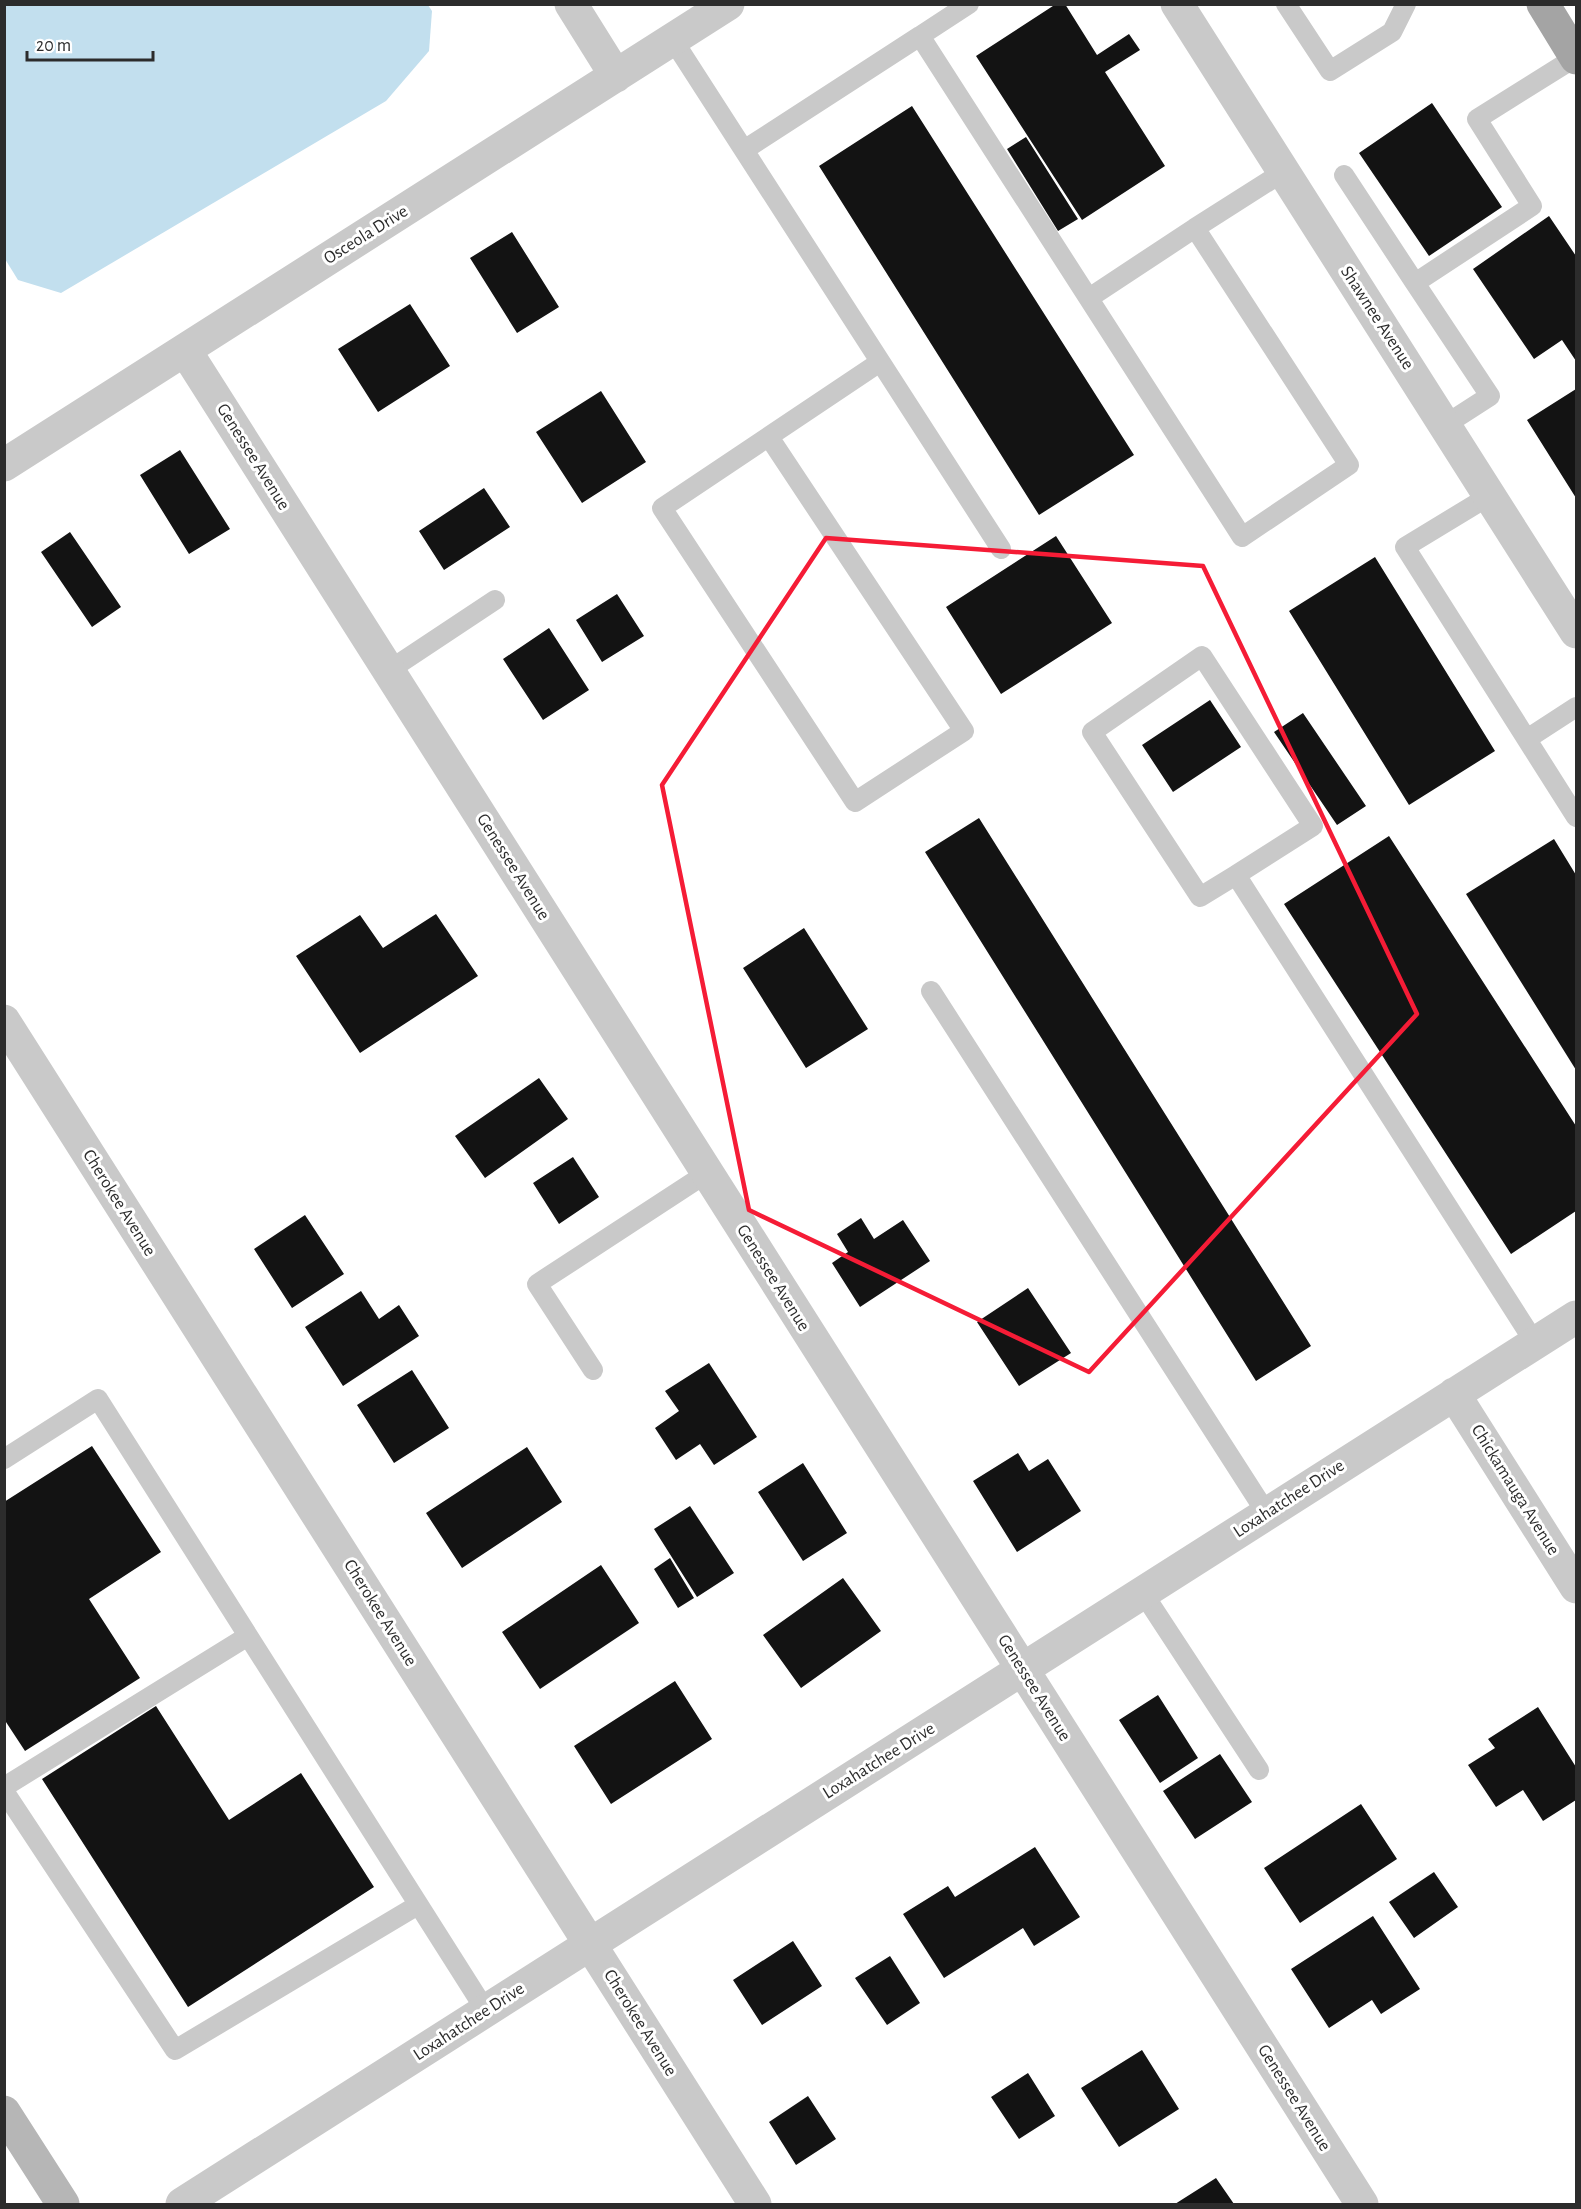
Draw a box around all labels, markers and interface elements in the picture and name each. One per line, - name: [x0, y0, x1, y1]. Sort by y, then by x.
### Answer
- scale bar: [27, 24, 153, 62]
- text: 20 m: [36, 37, 71, 55]
- street label: Osceola Drive: [321, 202, 411, 268]
- street label: Shawnee Avenue: [1337, 263, 1417, 373]
- street label: Genessee Avenue: [213, 401, 293, 513]
- street label: Genessee Avenue: [473, 811, 553, 923]
- street label: Cherokee Avenue: [79, 1147, 159, 1259]
- street label: Genessee Avenue: [733, 1222, 813, 1334]
- street label: Chickamauga Avenue: [1468, 1422, 1562, 1558]
- street label: Loxahatchee Drive: [1230, 1457, 1348, 1541]
- street label: Cherokee Avenue: [340, 1557, 420, 1669]
- street label: Genessee Avenue: [994, 1632, 1074, 1744]
- street label: Loxahatchee Drive: [820, 1719, 938, 1803]
- street label: Cherokee Avenue: [600, 1967, 680, 2079]
- street label: Loxahatchee Drive: [410, 1980, 528, 2064]
- street label: Genessee Avenue: [1254, 2042, 1334, 2154]

